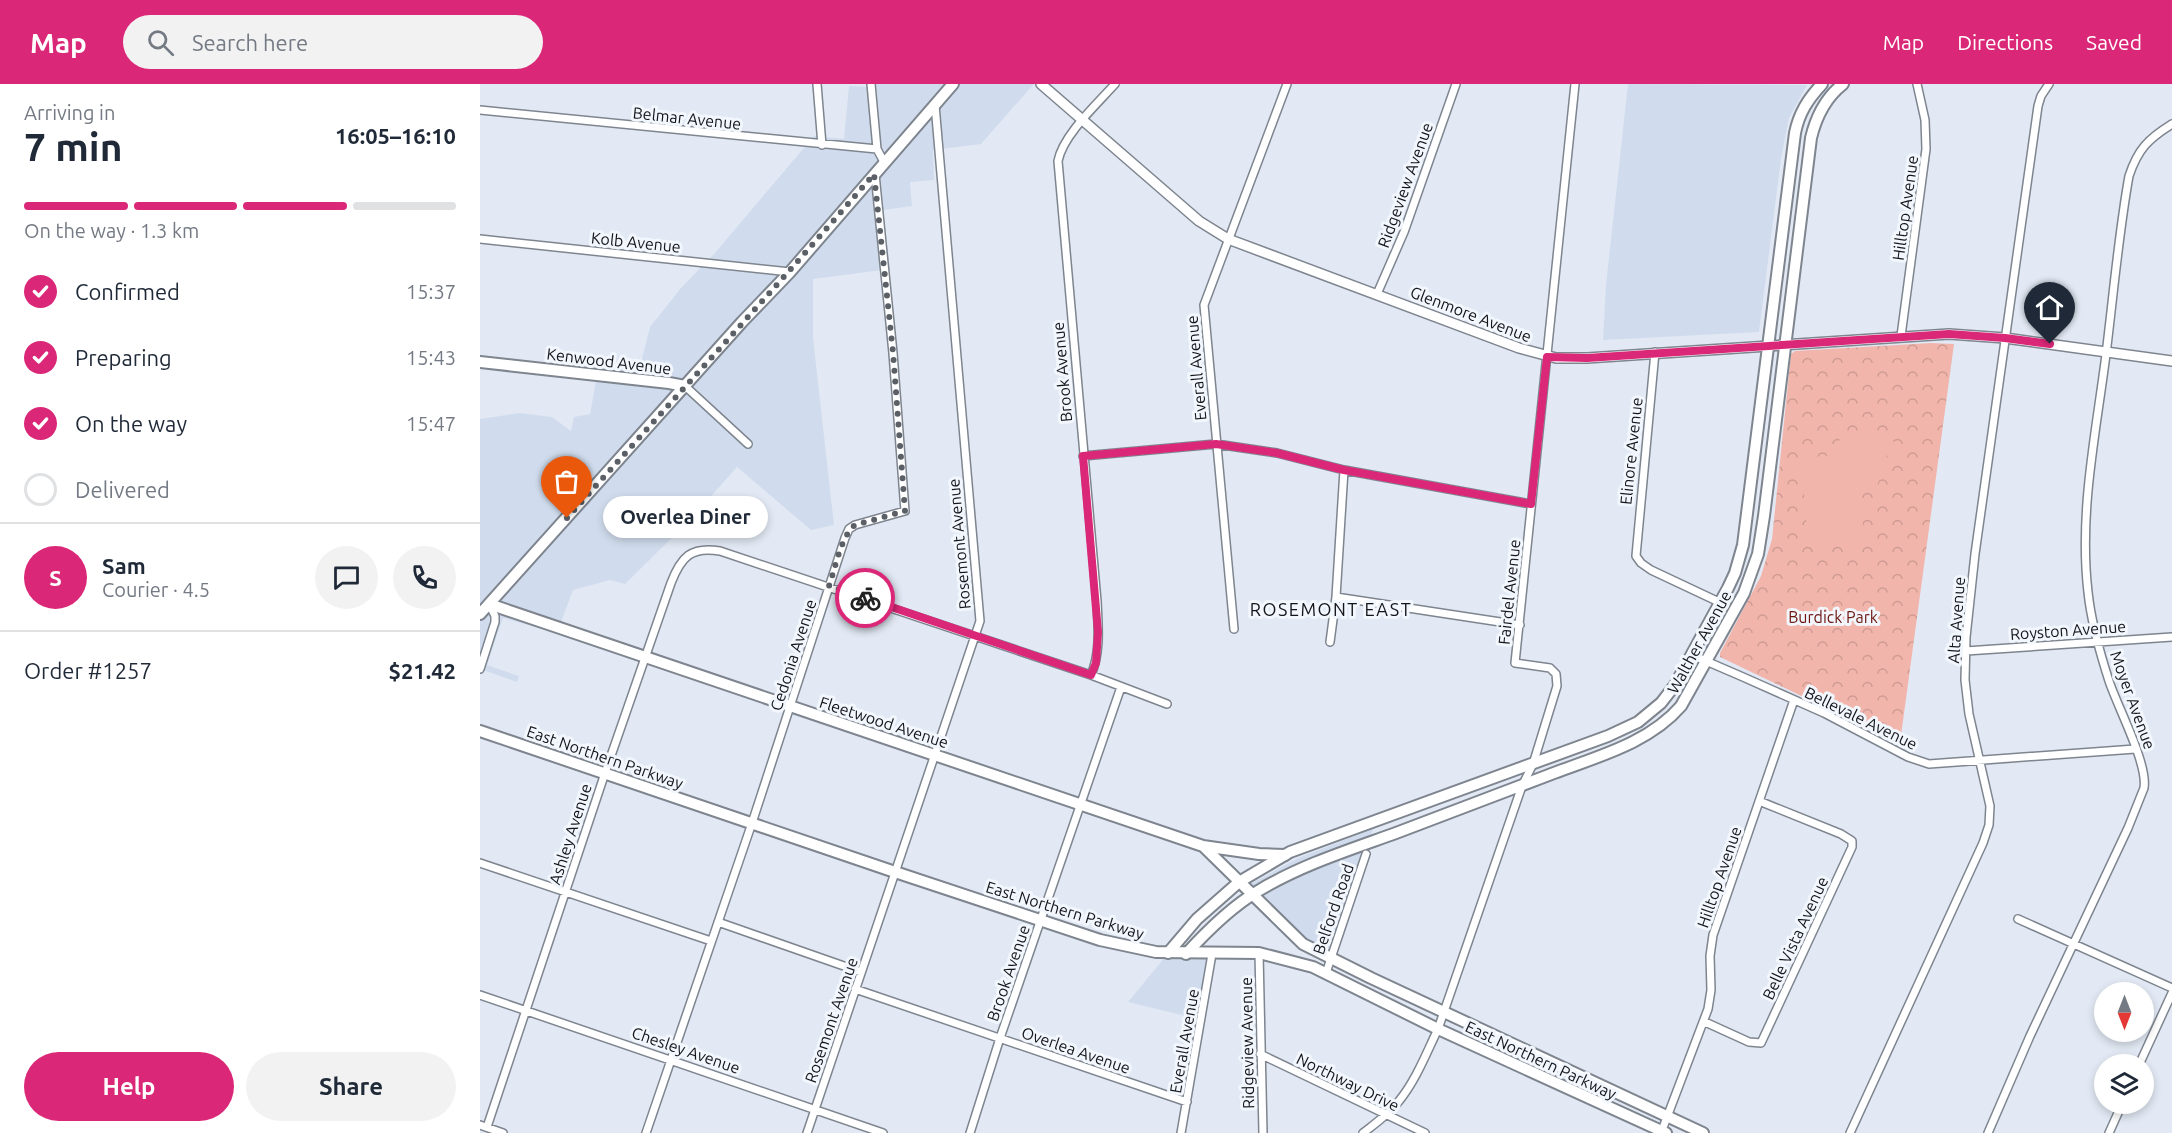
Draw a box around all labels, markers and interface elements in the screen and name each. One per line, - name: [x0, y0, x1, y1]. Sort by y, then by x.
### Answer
- search box: [123, 15, 543, 69]
- icon: search: [144, 26, 177, 59]
- text: Map: [30, 27, 87, 58]
- text: Search here: [192, 30, 308, 55]
- text: Map: [1883, 30, 1924, 54]
- text: Directions: [1957, 30, 2053, 54]
- text: Saved: [2086, 30, 2142, 54]
- text: Arriving in: [24, 101, 115, 124]
- street label: Belmar Avenue: [632, 103, 742, 133]
- street label: Ridgeview Avenue: [1374, 120, 1436, 250]
- text: 16:05–16:10: [335, 123, 456, 148]
- text: 7 min: [24, 125, 123, 168]
- street label: Hilltop Avenue: [1889, 154, 1921, 262]
- text: On the way · 1.3 km: [24, 219, 199, 242]
- street label: Kolb Avenue: [590, 228, 682, 256]
- icon: check: [24, 275, 57, 308]
- text: Confirmed: [75, 279, 180, 304]
- text: 15:37: [406, 280, 456, 303]
- pin: [2024, 282, 2075, 344]
- street label: Glenmore Avenue: [1408, 283, 1534, 345]
- icon: home: [2033, 291, 2066, 324]
- street label: Everall Avenue: [1182, 315, 1210, 421]
- street label: Brook Avenue: [1049, 321, 1075, 423]
- icon: check: [24, 341, 57, 374]
- street label: Kenwood Avenue: [546, 344, 672, 378]
- text: Preparing: [75, 345, 172, 370]
- text: 15:43: [406, 346, 456, 369]
- street label: Elinore Avenue: [1616, 396, 1646, 506]
- icon: check: [24, 407, 57, 440]
- text: On the way: [75, 411, 187, 436]
- text: 15:47: [406, 412, 456, 435]
- pin: [541, 456, 592, 518]
- icon: bag: [550, 465, 583, 498]
- text: Delivered: [75, 477, 170, 502]
- street label: Rosemont Avenue: [944, 478, 974, 610]
- callout: Overlea Diner: [603, 497, 768, 539]
- text: Overlea Diner: [620, 505, 751, 528]
- street label: Fairdel Avenue: [1495, 538, 1523, 646]
- button: chat: [315, 546, 378, 609]
- button: phone: [393, 546, 456, 609]
- text: Sam: [102, 553, 146, 578]
- text: S: [49, 565, 62, 590]
- courier: [835, 568, 895, 628]
- street label: Alta Avenue: [1944, 576, 1968, 664]
- text: Courier · 4.5: [102, 578, 210, 601]
- icon: bike: [849, 582, 882, 615]
- street label: Walther Avenue: [1663, 587, 1735, 697]
- street label: Cedonia Avenue: [766, 597, 820, 713]
- district label: ROSEMONT EAST: [1250, 599, 1412, 619]
- park label: Burdick Park: [1788, 608, 1878, 626]
- street label: Royston Avenue: [2009, 617, 2127, 643]
- street label: Moyer Avenue: [2107, 648, 2159, 752]
- text: Order #1257: [24, 658, 152, 683]
- text: $21.42: [389, 658, 456, 683]
- street label: Bellevale Avenue: [1802, 683, 1920, 753]
- street label: Fleetwood Avenue: [817, 693, 951, 751]
- street label: East Northern Parkway: [524, 722, 686, 792]
- street label: Ashley Avenue: [545, 781, 595, 887]
- street label: Hilltop Avenue: [1693, 824, 1745, 930]
- street label: Belford Road: [1309, 861, 1357, 957]
- street label: Belle Vista Avenue: [1759, 874, 1831, 1002]
- street label: East Northern Parkway: [984, 877, 1146, 943]
- street label: Brook Avenue: [983, 923, 1033, 1023]
- street label: Rosemont Avenue: [801, 955, 861, 1085]
- street label: Ridgeview Avenue: [1237, 977, 1257, 1109]
- north arrow: [2094, 982, 2154, 1042]
- map controls: [2094, 982, 2154, 1114]
- street label: Everall Avenue: [1166, 987, 1202, 1095]
- street label: East Northern Parkway: [1463, 1017, 1619, 1103]
- street label: Chesley Avenue: [630, 1023, 742, 1077]
- street label: Overlea Avenue: [1019, 1023, 1133, 1077]
- street label: Northway Drive: [1294, 1049, 1402, 1115]
- button: Help: [24, 1052, 234, 1121]
- button: Share: [246, 1052, 456, 1121]
- button: layers: [2094, 1054, 2154, 1114]

